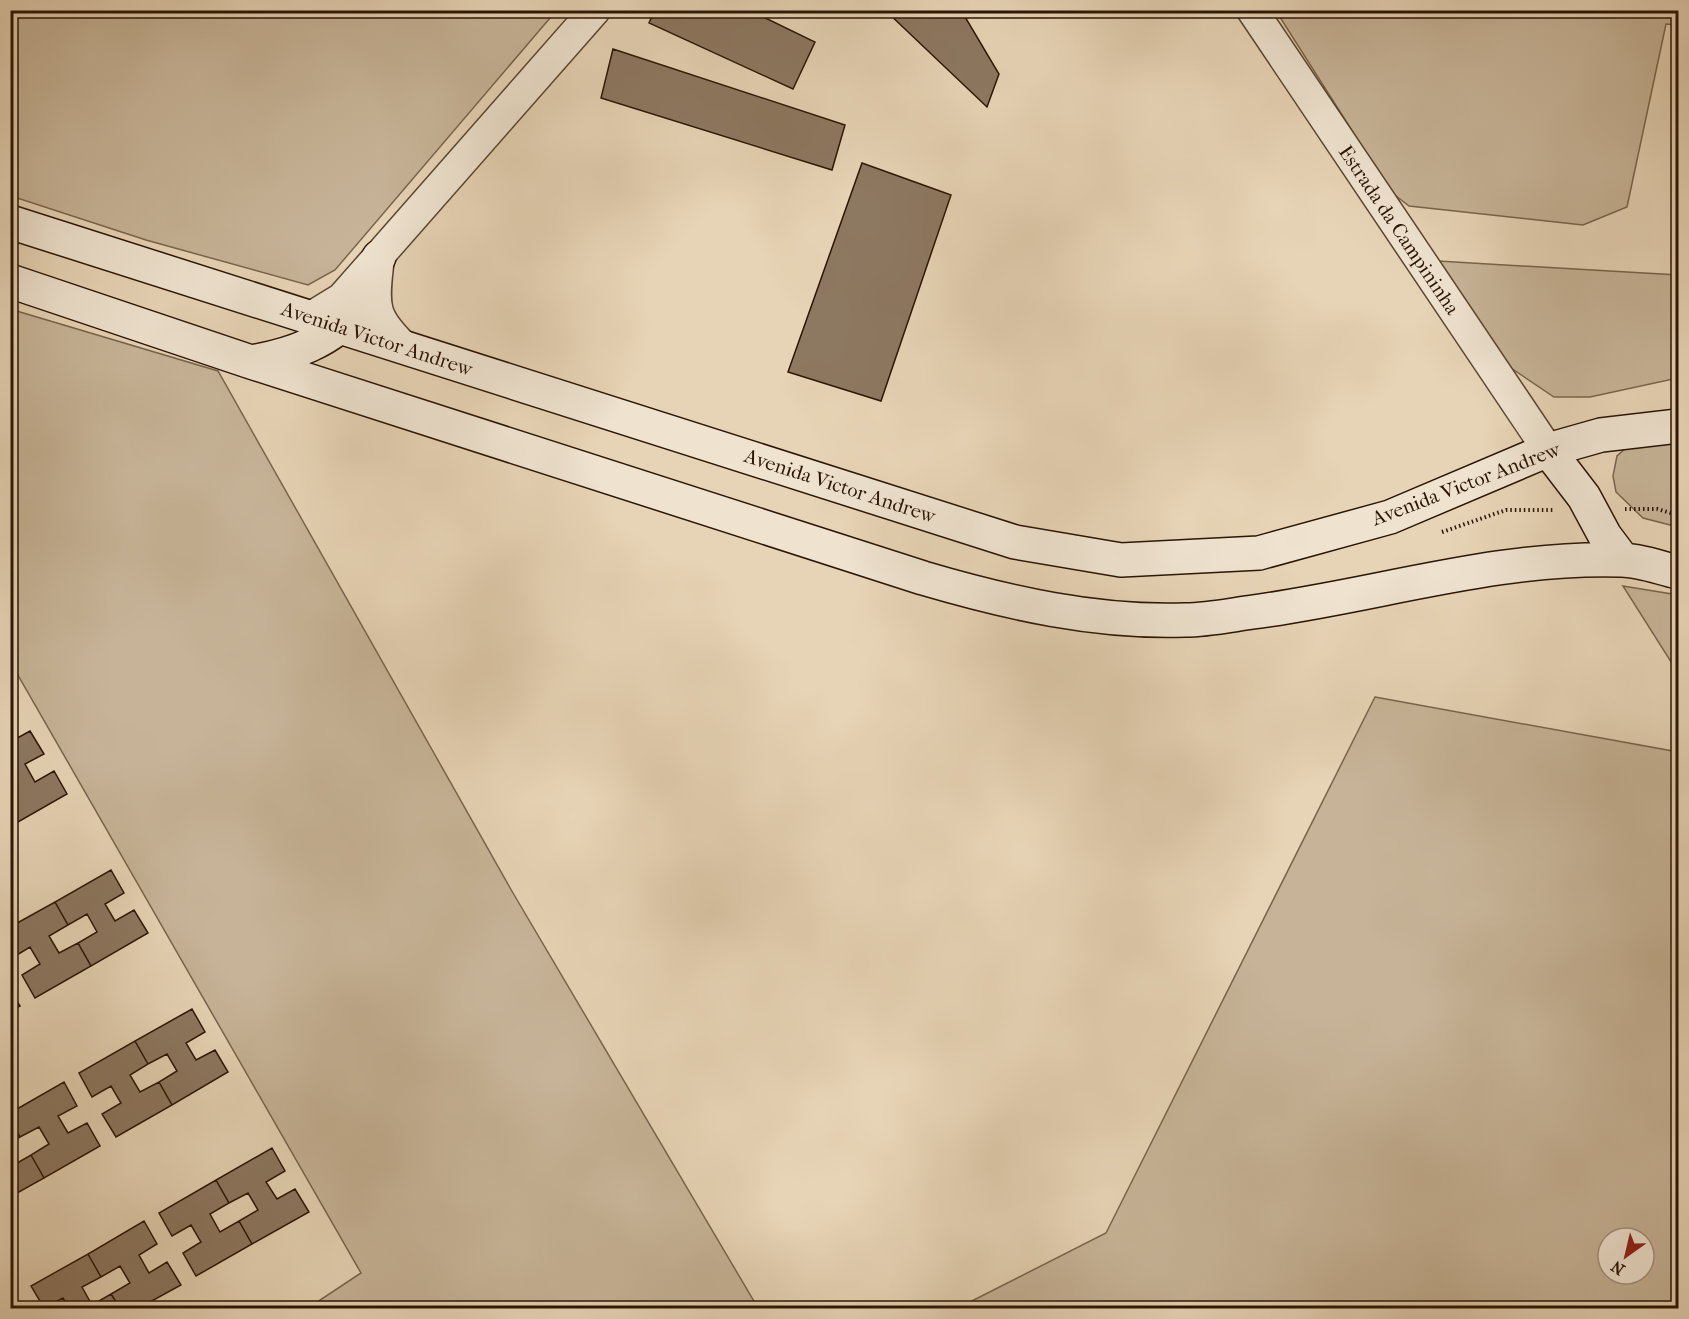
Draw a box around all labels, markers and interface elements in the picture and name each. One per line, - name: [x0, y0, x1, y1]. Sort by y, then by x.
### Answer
- street label: Estrada da Campininha: [1334, 141, 1465, 320]
- street label: Avenida Victor Andrew: [278, 297, 477, 381]
- street label: Avenida Victor Andrew: [1368, 437, 1564, 531]
- street label: Avenida Victor Andrew: [741, 444, 940, 528]
- north arrow: [1596, 1226, 1656, 1286]
- text: N: [1607, 1256, 1628, 1279]

